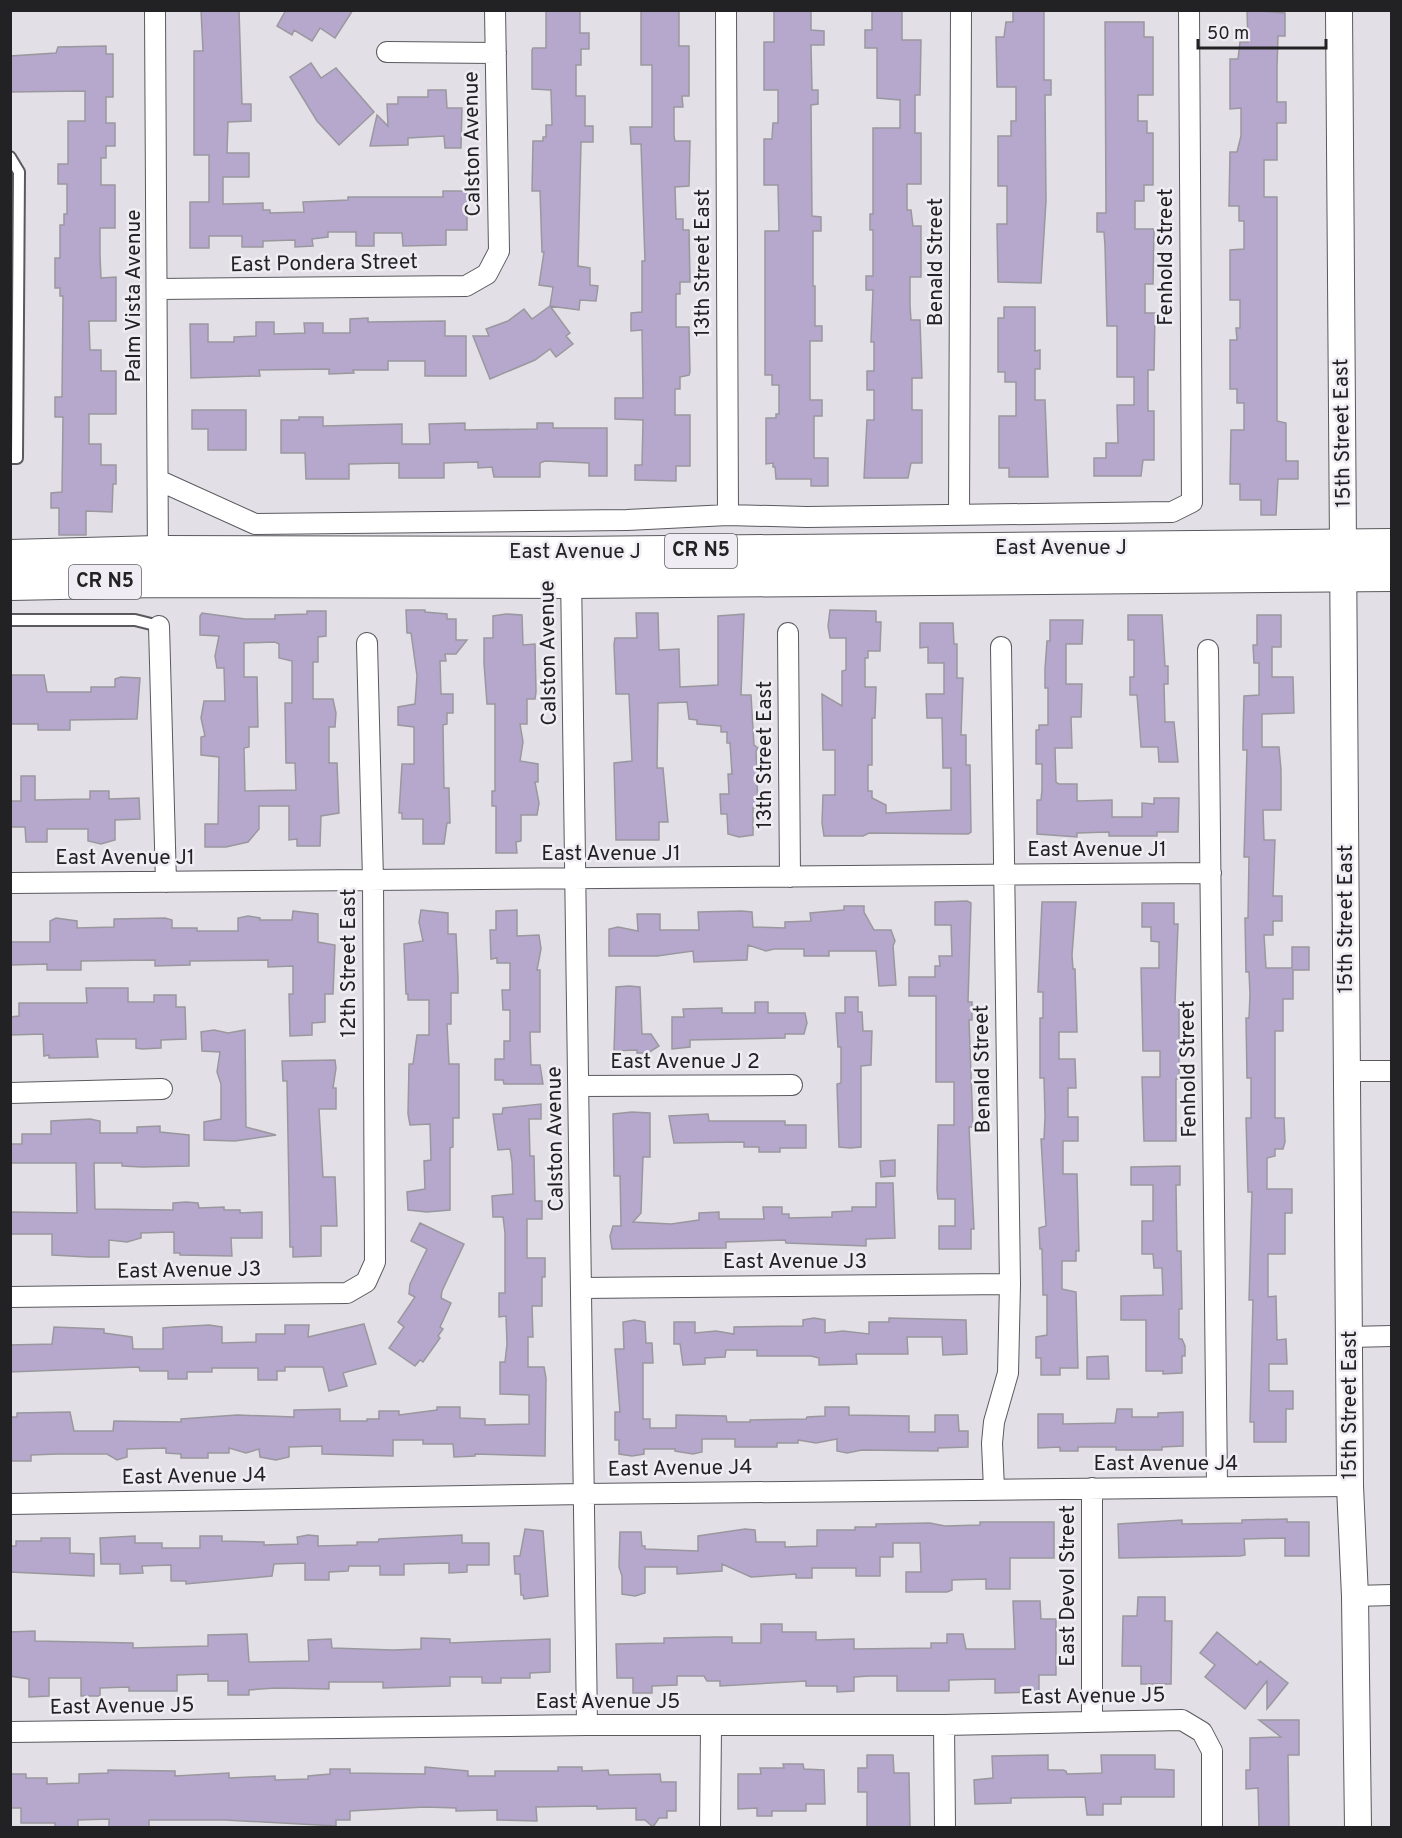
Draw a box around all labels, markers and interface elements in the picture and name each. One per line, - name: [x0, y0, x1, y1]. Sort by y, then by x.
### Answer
- scale bar: [1198, 12, 1326, 50]
- text: 50 m: [1207, 23, 1249, 46]
- street label: Calston Avenue: [458, 71, 488, 217]
- street label: Fenhold Street: [1153, 188, 1180, 326]
- street label: 13th Street East: [690, 189, 717, 337]
- street label: Benald Street: [923, 198, 950, 326]
- street label: Palm Vista Avenue: [121, 210, 148, 382]
- street label: East Pondera Street: [230, 249, 418, 279]
- street label: 15th Street East: [1328, 358, 1358, 508]
- road number: CR N5: [665, 534, 737, 568]
- street label: East Avenue J: [995, 535, 1127, 562]
- street label: East Avenue J: [509, 539, 641, 566]
- road number: CR N5: [69, 565, 141, 599]
- street label: Calston Avenue: [534, 580, 564, 726]
- street label: 13th Street East: [752, 681, 779, 829]
- street label: East Avenue J1: [1027, 837, 1167, 864]
- street label: East Avenue J1: [541, 841, 681, 868]
- street label: East Avenue J1: [55, 845, 195, 872]
- street label: 15th Street East: [1333, 845, 1360, 994]
- street label: 12th Street East: [336, 889, 363, 1037]
- street label: Fenhold Street: [1174, 1000, 1204, 1138]
- street label: Benald Street: [968, 1005, 998, 1133]
- street label: East Avenue J 2: [610, 1049, 760, 1076]
- street label: Calston Avenue: [541, 1066, 571, 1212]
- street label: East Avenue J3: [723, 1249, 867, 1276]
- street label: East Avenue J3: [117, 1256, 261, 1286]
- street label: 15th Street East: [1337, 1331, 1364, 1480]
- street label: East Avenue J4: [1094, 1451, 1238, 1478]
- street label: East Avenue J4: [607, 1454, 753, 1484]
- street label: East Avenue J4: [121, 1462, 267, 1492]
- street label: East Devol Street: [1055, 1505, 1082, 1667]
- street label: East Avenue J5: [1020, 1682, 1166, 1712]
- street label: East Avenue J5: [536, 1689, 680, 1716]
- street label: East Avenue J5: [49, 1692, 195, 1722]

